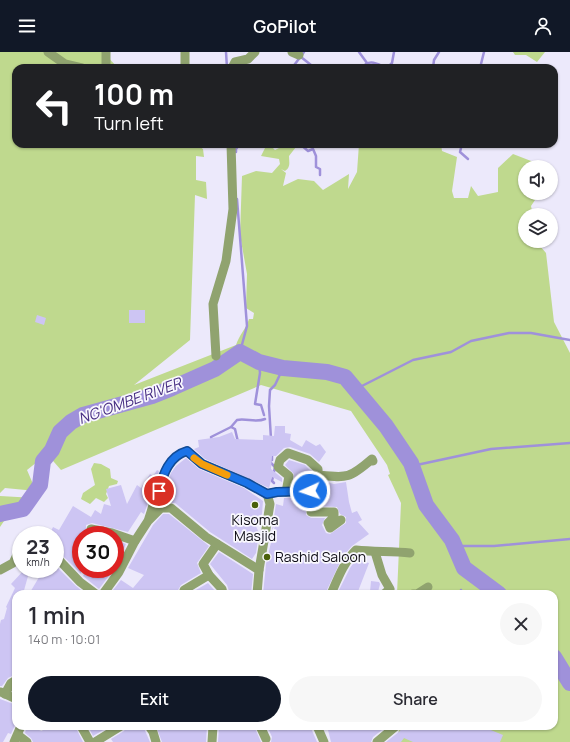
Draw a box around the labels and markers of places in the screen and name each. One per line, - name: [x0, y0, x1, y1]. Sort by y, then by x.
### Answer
- pin: [142, 474, 176, 508]
- marker: Kisoma Masjid: [250, 500, 260, 510]
- place label: Kisoma Masjid: [232, 510, 278, 545]
- place label: Rashid Saloon: [275, 547, 366, 566]
- marker: Rashid Saloon: [262, 552, 272, 562]

